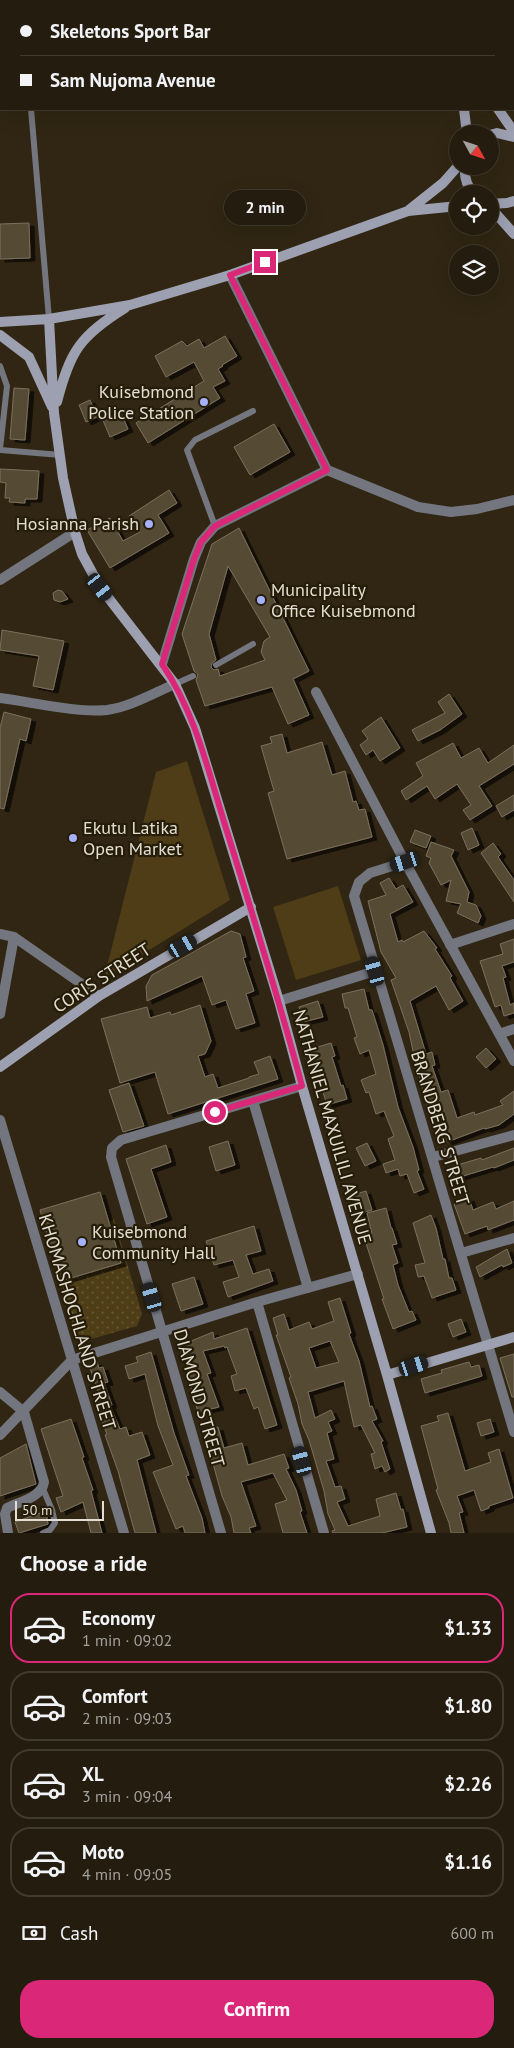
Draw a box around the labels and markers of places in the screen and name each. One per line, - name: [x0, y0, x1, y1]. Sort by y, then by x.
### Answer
- place label: Kuisebmond Police Station: [88, 380, 194, 424]
- marker: Kuisebmond Police Station: [198, 396, 210, 408]
- place label: Hosianna Parish: [16, 512, 139, 535]
- marker: Hosianna Parish: [143, 518, 155, 530]
- place label: Municipality Office Kuisebmond: [271, 578, 416, 622]
- marker: Municipality Office Kuisebmond: [255, 594, 267, 606]
- place label: Ekutu Latika Open Market: [83, 816, 182, 860]
- marker: Ekutu Latika Open Market: [67, 832, 79, 844]
- place label: Kuisebmond Community Hall: [92, 1220, 216, 1264]
- marker: Kuisebmond Community Hall: [76, 1236, 88, 1248]

